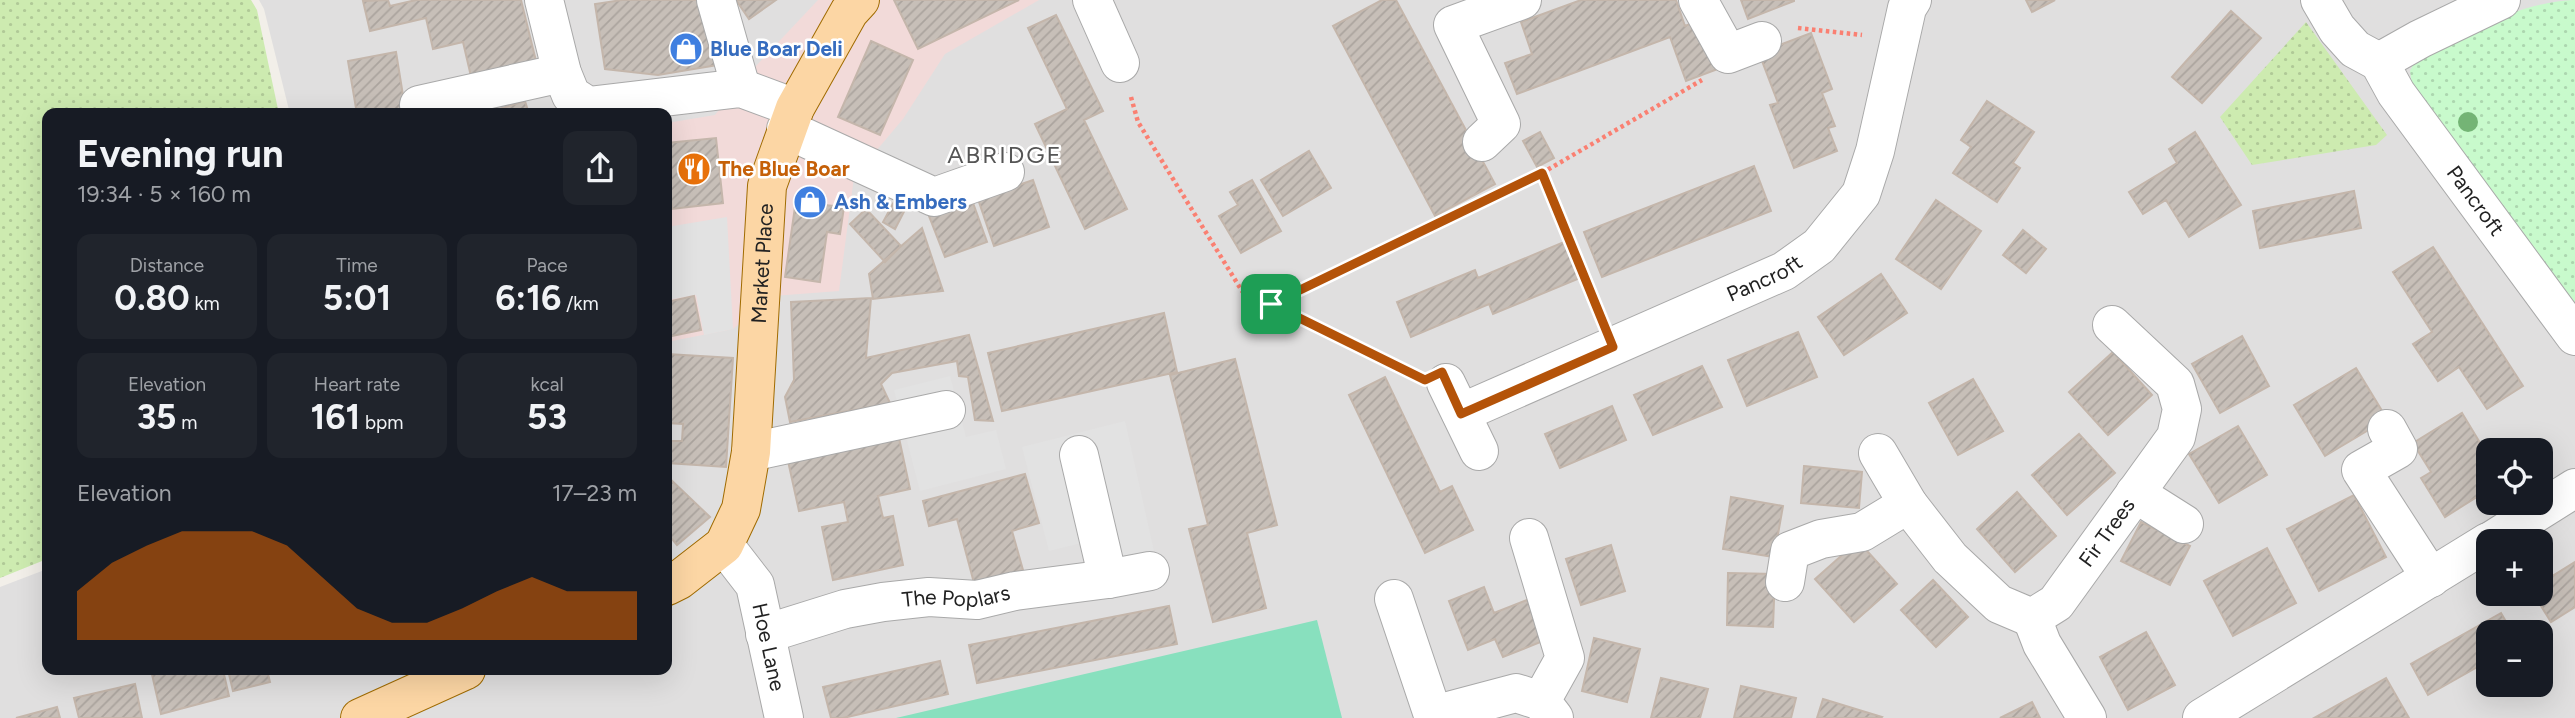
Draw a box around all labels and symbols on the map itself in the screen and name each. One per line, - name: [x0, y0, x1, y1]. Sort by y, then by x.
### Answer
- shop icon: Blue Boar Deli: [667, 30, 705, 68]
- place label: Blue Boar Deli: [710, 36, 843, 61]
- district label: ABRIDGE: [947, 140, 1063, 169]
- restaurant icon: The Blue Boar: [675, 150, 713, 188]
- place label: The Blue Boar: [718, 156, 850, 181]
- street label: Pancroft: [2442, 161, 2510, 240]
- shop icon: Ash & Embers: [791, 183, 829, 221]
- place label: Ash & Embers: [834, 189, 967, 214]
- street label: Market Place: [746, 203, 778, 324]
- street label: Pancroft: [1723, 249, 1807, 307]
- pin: [1241, 274, 1301, 334]
- street label: Fir Trees: [2073, 493, 2140, 572]
- street label: The Poplars: [901, 580, 1012, 612]
- street label: Hoe Lane: [747, 600, 791, 693]

